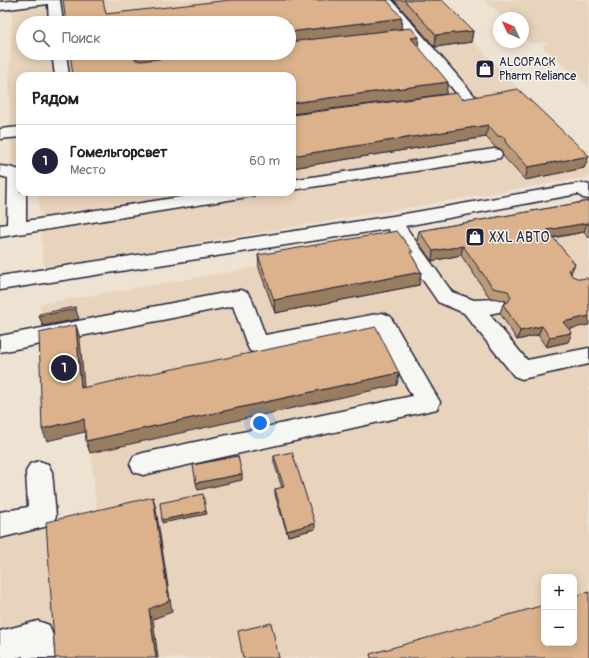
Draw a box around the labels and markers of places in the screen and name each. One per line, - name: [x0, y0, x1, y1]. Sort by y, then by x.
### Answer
- place label: ALCOPACK Pharm Reliance: [499, 55, 576, 84]
- shop icon: ALCOPACK Pharm Reliance: [474, 58, 496, 80]
- shop icon: XXL АВТО: [464, 226, 486, 248]
- place label: XXL АВТО: [489, 229, 550, 246]
- pin: 1: [51, 353, 77, 383]

